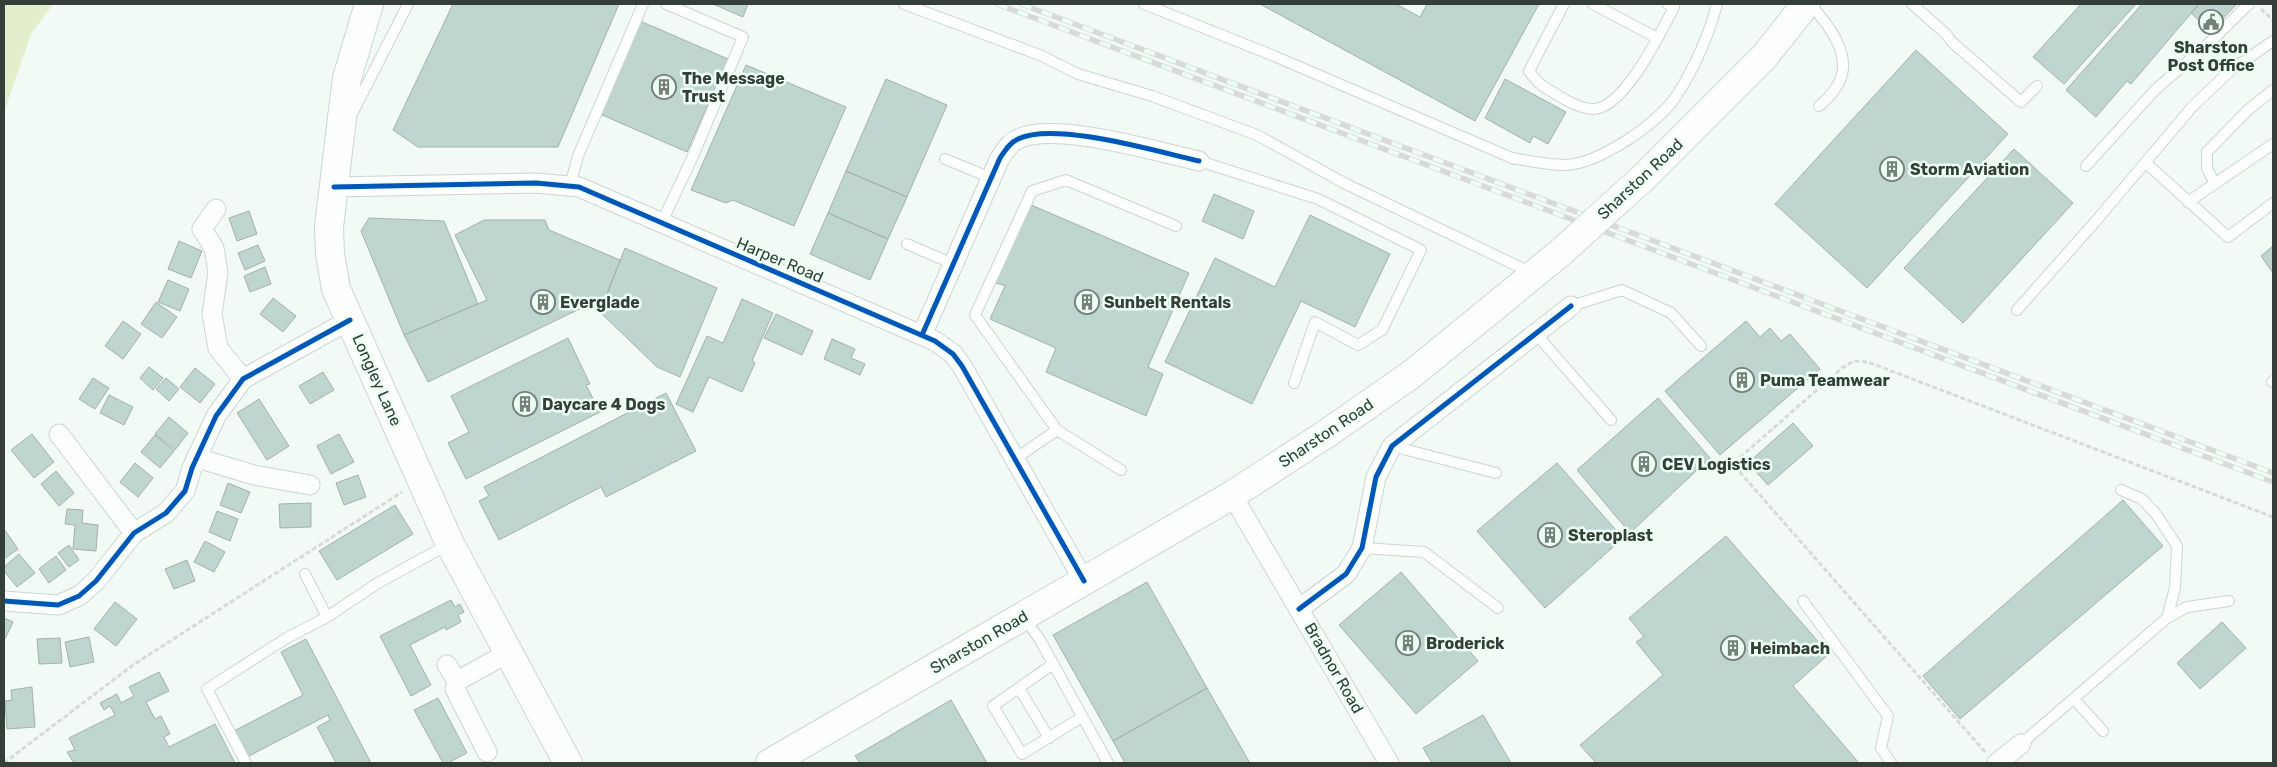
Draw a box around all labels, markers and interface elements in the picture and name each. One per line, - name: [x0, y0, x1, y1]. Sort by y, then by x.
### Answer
- public building icon: Sharston Post Office: [2198, 9, 2224, 35]
- place label: Sharston Post Office: [2167, 38, 2255, 75]
- place label: The Message Trust: [682, 69, 785, 106]
- building icon: The Message Trust: [651, 74, 677, 100]
- street label: Sharston Road: [1593, 135, 1687, 223]
- building icon: Storm Aviation: [1879, 156, 1905, 182]
- place label: Storm Aviation: [1910, 160, 2029, 179]
- street label: Harper Road: [734, 233, 826, 287]
- building icon: Everglade: [530, 289, 556, 315]
- building icon: Sunbelt Rentals: [1074, 289, 1100, 315]
- place label: Everglade: [560, 293, 640, 312]
- place label: Sunbelt Rentals: [1104, 293, 1231, 312]
- street label: Longley Lane: [348, 331, 406, 429]
- building icon: Puma Teamwear: [1729, 367, 1755, 393]
- place label: Puma Teamwear: [1760, 371, 1890, 390]
- building icon: Daycare 4 Dogs: [512, 391, 538, 417]
- street label: Sharston Road: [1275, 394, 1377, 472]
- place label: Daycare 4 Dogs: [542, 395, 666, 414]
- building icon: CEV Logistics: [1631, 451, 1657, 477]
- place label: CEV Logistics: [1662, 455, 1771, 474]
- building icon: Steroplast: [1537, 522, 1563, 548]
- place label: Steroplast: [1568, 526, 1653, 545]
- street label: Sharston Road: [927, 606, 1031, 678]
- street label: Bradnor Road: [1300, 619, 1368, 717]
- building icon: Broderick: [1395, 630, 1421, 656]
- place label: Broderick: [1426, 634, 1505, 653]
- building icon: Heimbach: [1720, 635, 1746, 661]
- place label: Heimbach: [1750, 639, 1830, 658]

